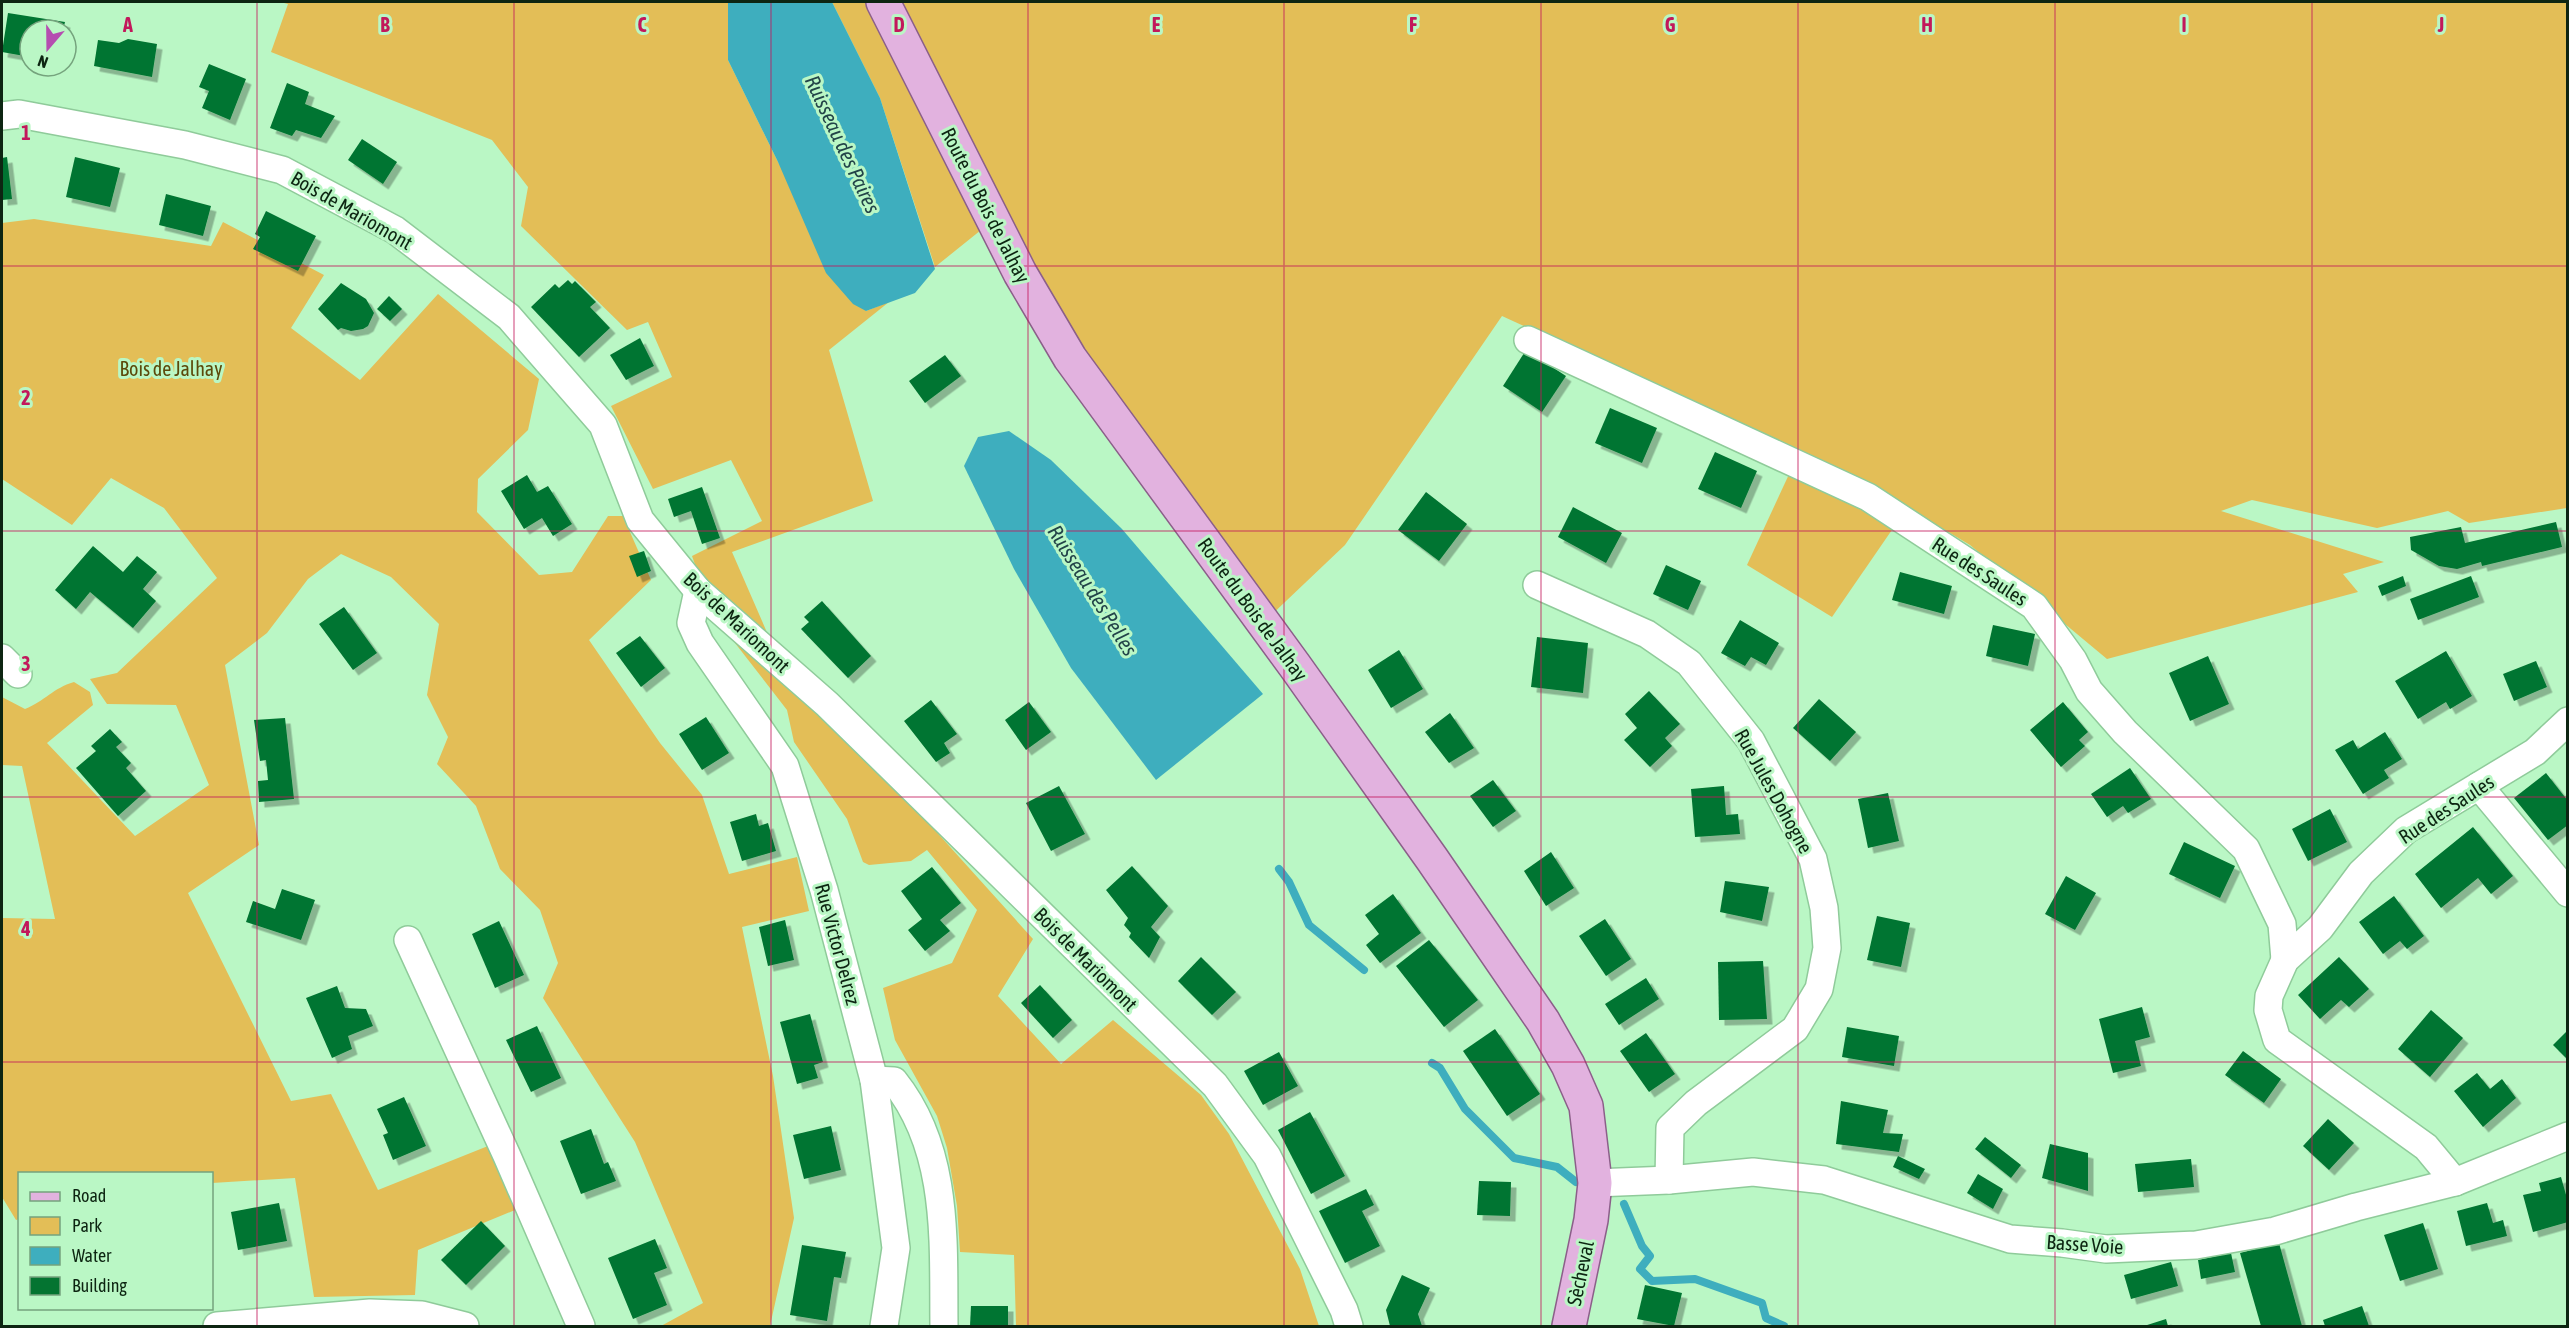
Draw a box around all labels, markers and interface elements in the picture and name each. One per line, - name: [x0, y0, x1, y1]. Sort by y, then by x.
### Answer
- text: A: [122, 13, 133, 36]
- text: B: [380, 13, 390, 36]
- text: C: [638, 13, 647, 36]
- text: D: [893, 13, 905, 36]
- text: E: [1152, 13, 1161, 36]
- text: F: [1409, 13, 1417, 36]
- text: G: [1665, 13, 1676, 36]
- text: H: [1921, 13, 1933, 36]
- text: I: [2181, 13, 2187, 36]
- text: J: [2437, 13, 2444, 36]
- north arrow: [18, 18, 78, 78]
- text: N: [35, 52, 50, 72]
- water label: Ruisseau des Paires: [801, 71, 885, 217]
- text: 1: [21, 121, 31, 144]
- street label: Route du Bois de Jalhay: [937, 124, 1035, 286]
- street label: Bois de Mariomont: [287, 166, 417, 254]
- park label: Bois de Jalhay: [120, 357, 222, 380]
- text: 2: [21, 386, 31, 409]
- water label: Ruisseau des Pelles: [1043, 520, 1143, 660]
- street label: Rue des Saules: [1928, 532, 2032, 610]
- street label: Route du Bois de Jalhay: [1193, 533, 1313, 685]
- street label: Bois de Mariomont: [679, 567, 795, 677]
- text: 3: [21, 652, 31, 675]
- street label: Rue Jules Dohogne: [1730, 725, 1818, 857]
- street label: Rue des Saules: [2394, 770, 2498, 848]
- street label: Rue Victor Delrez: [811, 881, 865, 1007]
- street label: Bois de Mariomont: [1030, 903, 1143, 1016]
- text: 4: [20, 917, 31, 940]
- legend: [18, 1172, 213, 1310]
- text: Road: [72, 1185, 106, 1206]
- text: Park: [72, 1215, 102, 1236]
- street label: Basse Voie: [2046, 1230, 2124, 1258]
- street label: Sècheval: [1562, 1238, 1598, 1308]
- text: Water: [72, 1245, 112, 1266]
- text: Building: [72, 1275, 127, 1296]

